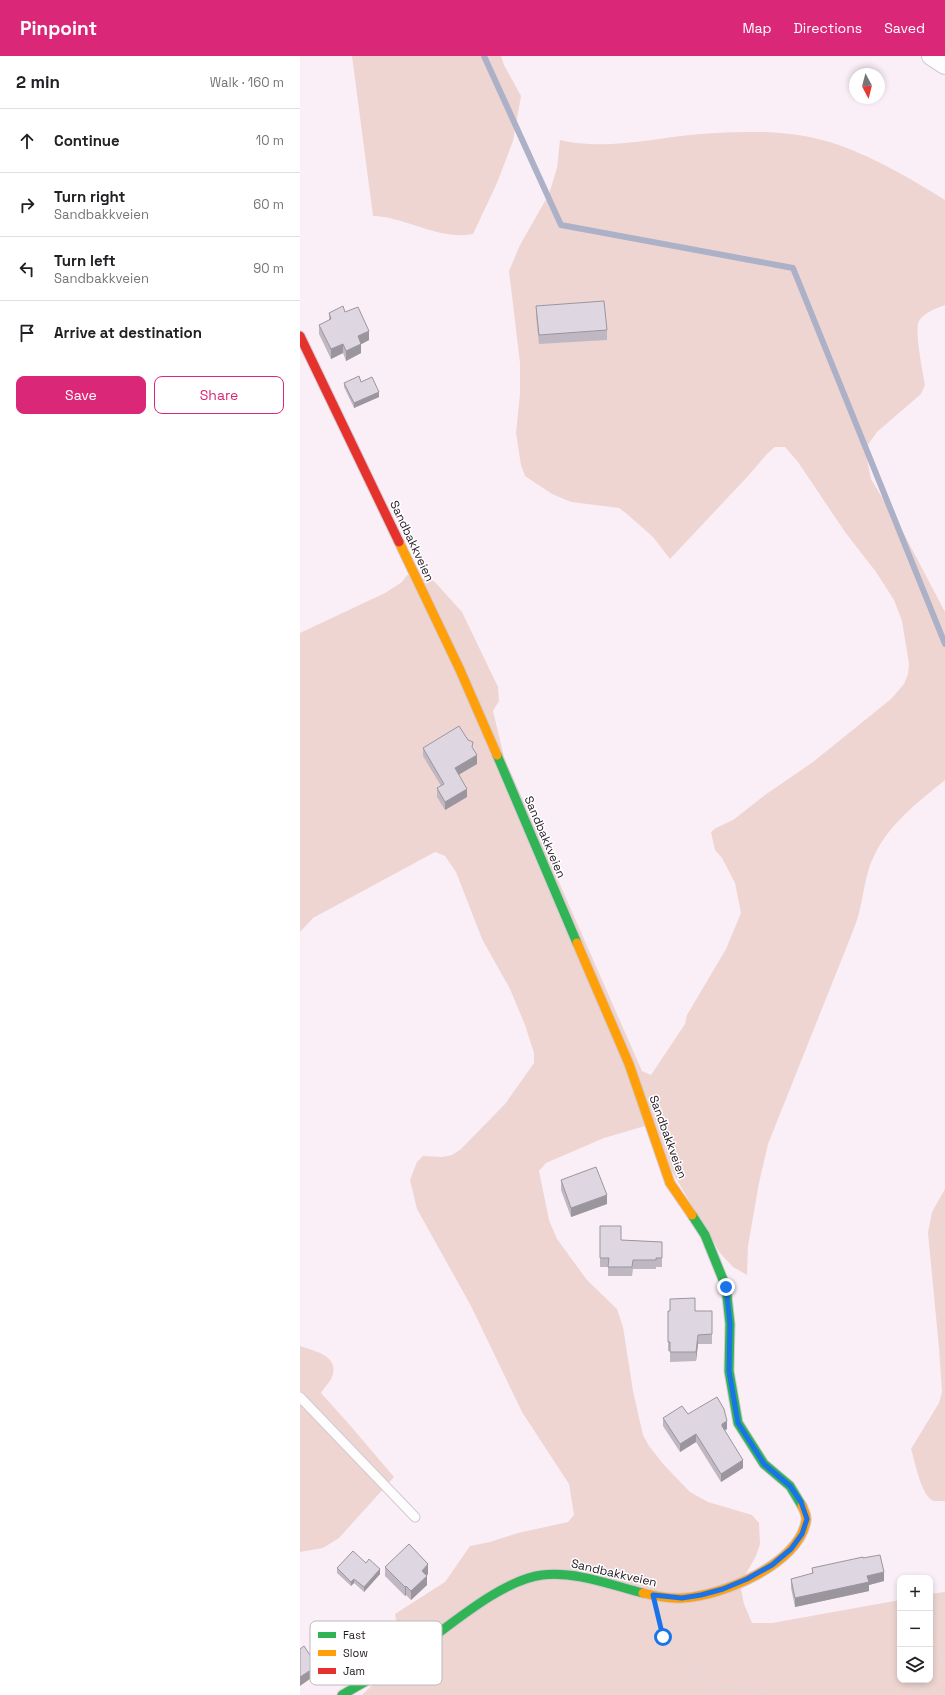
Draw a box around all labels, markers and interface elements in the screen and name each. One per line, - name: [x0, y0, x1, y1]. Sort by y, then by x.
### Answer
- text: Pinpoint: [20, 16, 97, 41]
- text: Map: [742, 19, 772, 37]
- text: Directions: [794, 19, 862, 37]
- text: Saved: [884, 19, 925, 37]
- north arrow: [849, 68, 885, 104]
- text: 2 min: [16, 71, 60, 93]
- text: Walk · 160 m: [210, 74, 284, 91]
- icon: ahead: [16, 130, 38, 152]
- text: Continue: [54, 131, 120, 150]
- text: 10 m: [256, 132, 284, 149]
- text: Turn right: [54, 187, 125, 206]
- icon: right: [16, 194, 38, 216]
- text: 60 m: [253, 196, 284, 213]
- text: Sandbakkveien: [54, 206, 149, 223]
- text: Turn left: [54, 251, 116, 270]
- icon: left: [16, 258, 38, 280]
- text: 90 m: [253, 260, 284, 277]
- text: Sandbakkveien: [54, 270, 149, 287]
- icon: arrive: [16, 322, 38, 344]
- text: Arrive at destination: [54, 323, 202, 342]
- button: Save: [16, 376, 146, 414]
- button: Share: [154, 376, 284, 414]
- street label: Sandbakkveien: [386, 498, 438, 584]
- street label: Sandbakkveien: [521, 794, 569, 880]
- street label: Sandbakkveien: [646, 1093, 690, 1181]
- route end: [717, 1278, 735, 1296]
- street label: Sandbakkveien: [570, 1555, 658, 1591]
- map controls: [897, 1575, 933, 1683]
- button: +: [897, 1575, 933, 1611]
- button: −: [897, 1611, 933, 1647]
- legend: [310, 1621, 442, 1685]
- text: Fast: [343, 1628, 366, 1642]
- route start: [654, 1628, 672, 1646]
- text: Slow: [343, 1646, 368, 1660]
- button: layers: [897, 1647, 933, 1683]
- text: Jam: [343, 1664, 365, 1678]

